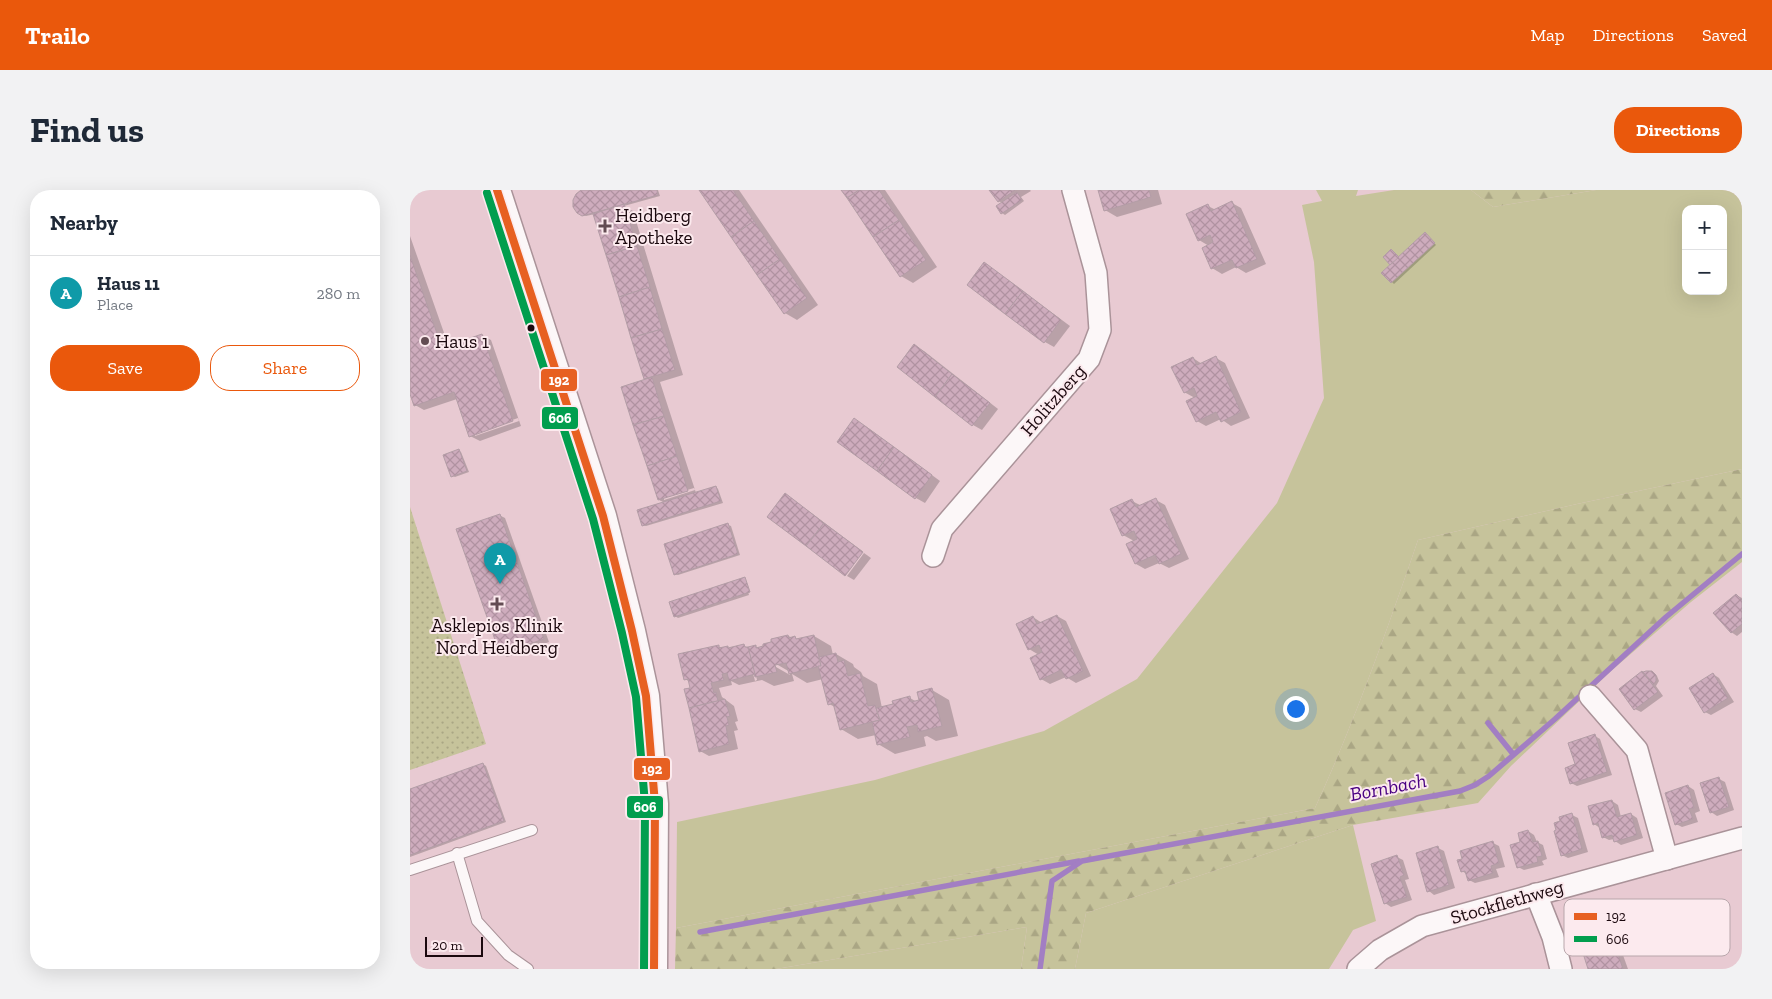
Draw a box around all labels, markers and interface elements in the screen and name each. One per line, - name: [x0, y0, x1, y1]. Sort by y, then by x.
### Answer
- text: Trailo: [25, 21, 90, 50]
- text: Map: [1530, 24, 1565, 46]
- text: Directions: [1593, 24, 1674, 46]
- text: Saved: [1702, 24, 1747, 46]
- button: Directions: [1614, 107, 1742, 153]
- text: Find us: [30, 109, 144, 151]
- place label: Heidberg Apotheke: [615, 204, 693, 249]
- map controls: [1682, 205, 1727, 295]
- button: +: [1682, 205, 1727, 250]
- text: Nearby: [50, 210, 118, 235]
- marker: Heidberg Apotheke: [599, 220, 611, 232]
- button: −: [1682, 250, 1727, 295]
- text: Haus 11: [97, 272, 160, 295]
- text: A: [61, 284, 72, 303]
- text: 280 m: [316, 284, 360, 303]
- text: Place: [97, 295, 133, 314]
- unlabelled marker: [526, 323, 536, 333]
- place label: Haus 1: [435, 330, 489, 353]
- marker: Haus 1: [419, 335, 431, 347]
- button: Save: [50, 345, 200, 391]
- button: Share: [210, 345, 360, 391]
- street label: Holitzberg: [1016, 359, 1091, 441]
- line badge: 192: [540, 368, 578, 392]
- text: 192: [549, 372, 570, 389]
- line badge: 606: [541, 406, 579, 430]
- text: 606: [548, 410, 572, 427]
- pin: A: [484, 543, 516, 584]
- marker: Asklepios Klinik Nord Heidberg: [490, 597, 504, 611]
- place label: Asklepios Klinik Nord Heidberg: [431, 614, 563, 659]
- your location: [1283, 696, 1309, 722]
- line badge: 192: [633, 757, 671, 781]
- text: 192: [642, 761, 663, 778]
- water label: Bornbach: [1348, 768, 1428, 806]
- line badge: 606: [626, 795, 664, 819]
- text: 606: [633, 799, 657, 816]
- street label: Stockflethweg: [1448, 875, 1567, 929]
- legend: [1564, 899, 1730, 956]
- text: 192: [1606, 908, 1626, 925]
- text: 606: [1606, 931, 1629, 948]
- scale bar: [425, 934, 482, 957]
- text: 20 m: [432, 937, 463, 954]

